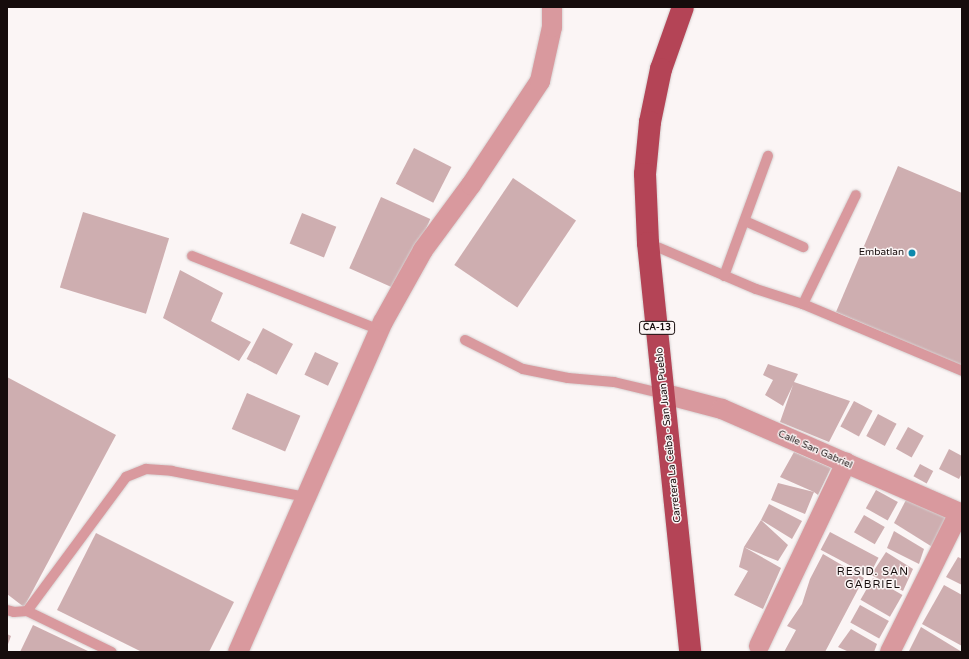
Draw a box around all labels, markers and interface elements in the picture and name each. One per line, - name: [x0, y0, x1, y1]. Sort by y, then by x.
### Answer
- place label: Embatlan: [859, 247, 904, 259]
- marker: Embatlan: [907, 248, 917, 258]
- road number: CA-13: [639, 321, 675, 335]
- street label: Carretera La Ceiba - San Juan Pueblo: [654, 347, 684, 523]
- street label: Calle San Gabriel: [776, 428, 854, 472]
- district label: RESID. SAN GABRIEL: [837, 566, 909, 592]

